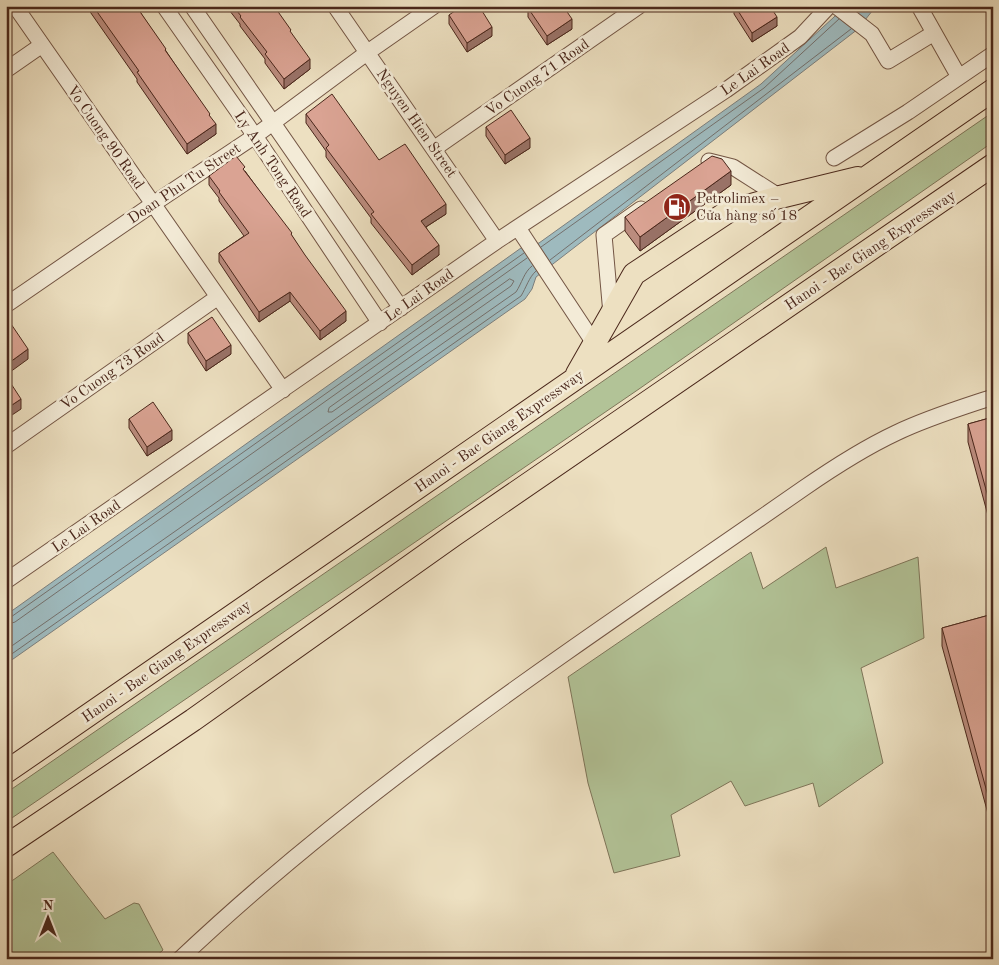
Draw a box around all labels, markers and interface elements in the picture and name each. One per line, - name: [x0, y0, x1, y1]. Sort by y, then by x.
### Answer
- street label: Vo Cuong 71 Road: [483, 37, 593, 120]
- street label: Le Lai Road: [719, 41, 793, 99]
- street label: Nguyen Hien Street: [373, 67, 459, 181]
- street label: Vo Cuong 90 Road: [63, 83, 146, 193]
- street label: Ly Anh Tong Road: [231, 109, 313, 221]
- street label: Doan Phu Tu Street: [126, 141, 244, 227]
- street label: Hanoi - Bac Giang Expressway: [783, 188, 959, 314]
- fuel station icon: Petrolimex – Cửa hàng số 18: [662, 192, 692, 222]
- place label: Petrolimex – Cửa hàng số 18: [696, 192, 797, 224]
- street label: Le Lai Road: [383, 267, 457, 325]
- street label: Vo Cuong 73 Road: [58, 331, 168, 414]
- street label: Hanoi - Bac Giang Expressway: [413, 368, 587, 496]
- street label: Le Lai Road: [50, 498, 124, 556]
- street label: Hanoi - Bac Giang Expressway: [80, 598, 254, 726]
- north arrow: [22, 892, 72, 942]
- text: N: [43, 899, 54, 913]

